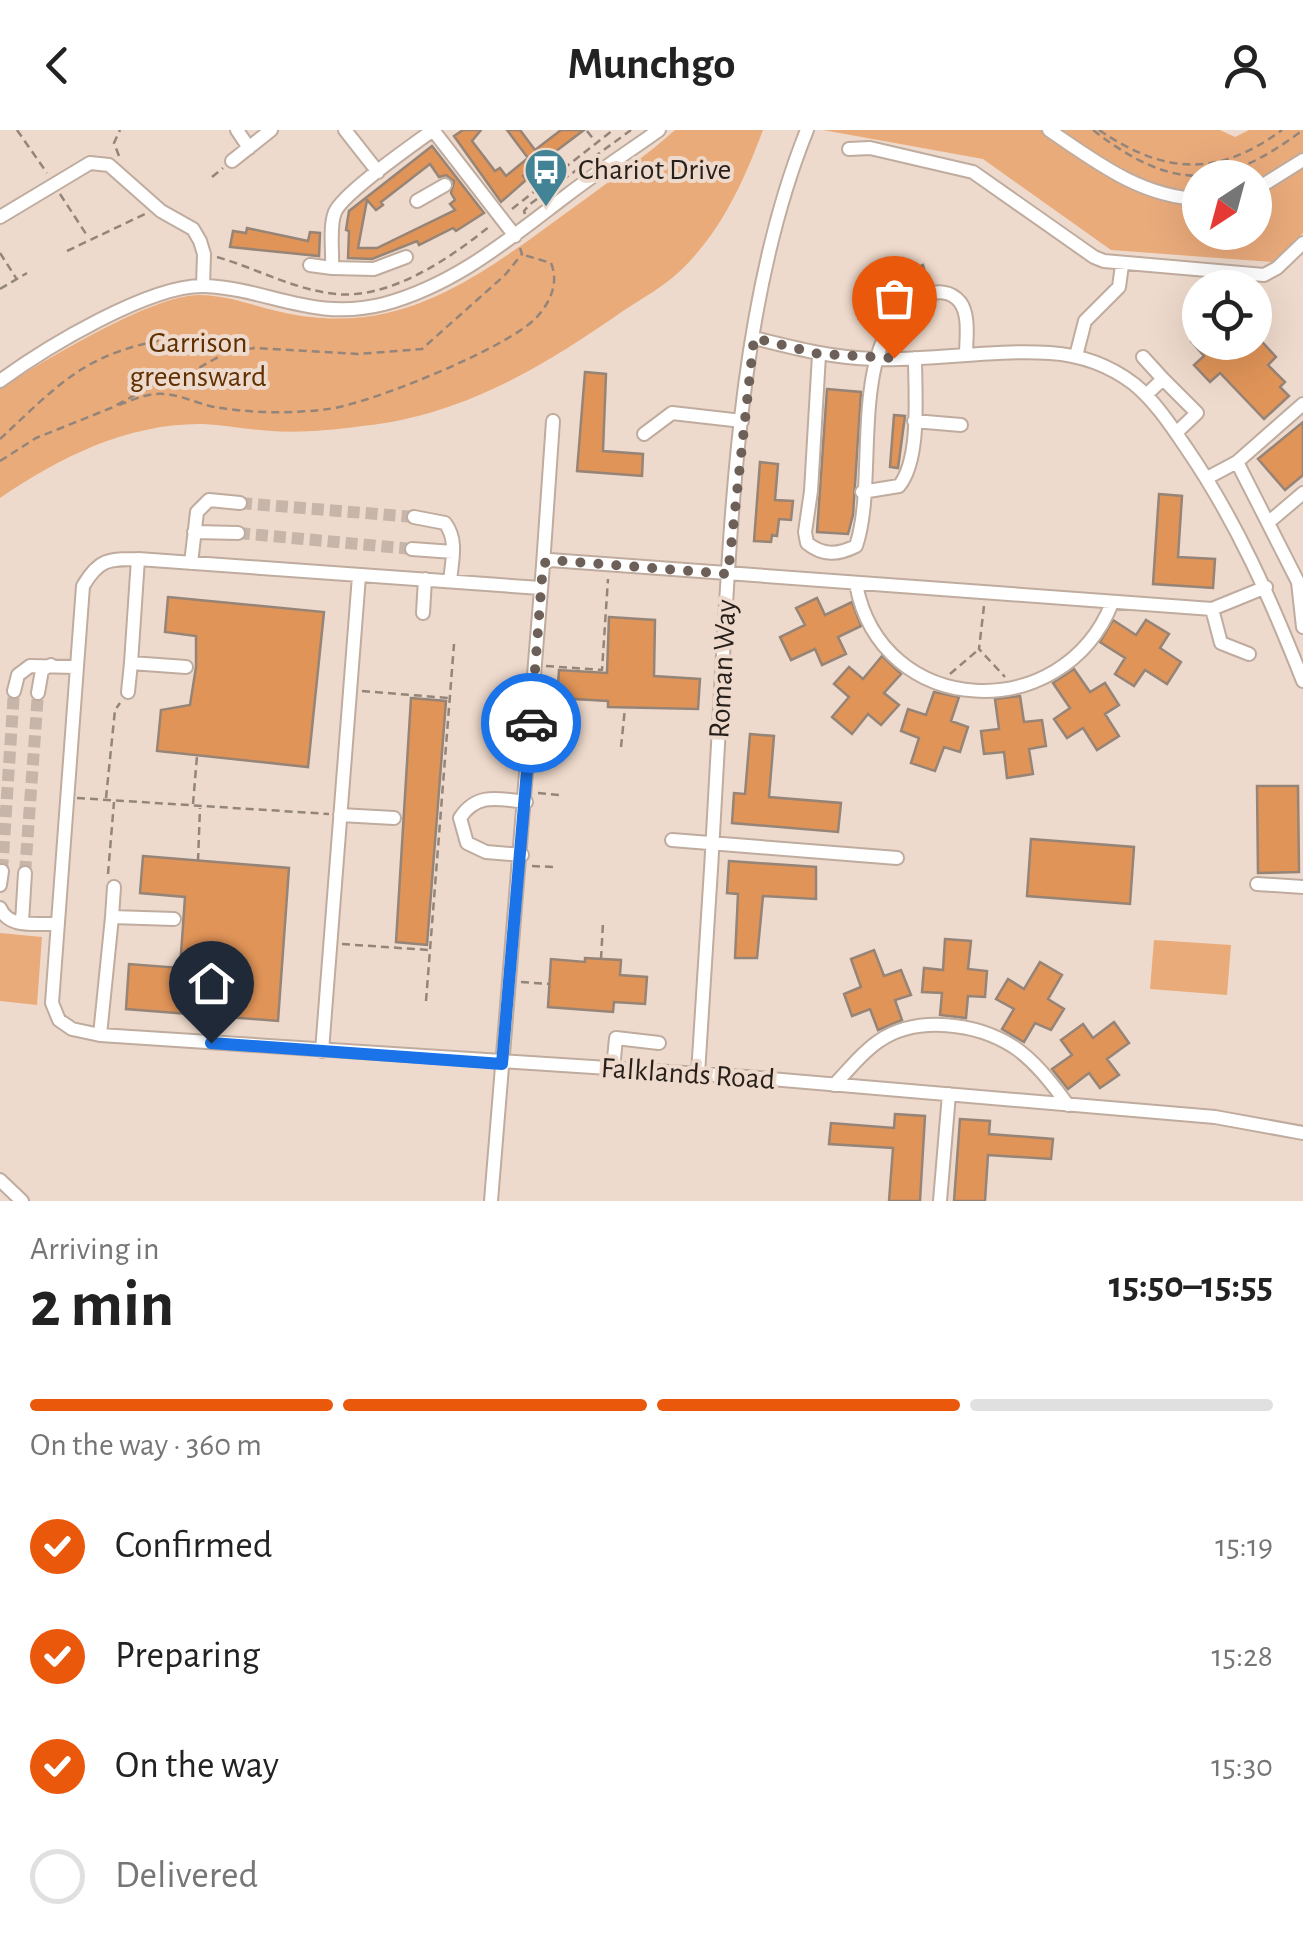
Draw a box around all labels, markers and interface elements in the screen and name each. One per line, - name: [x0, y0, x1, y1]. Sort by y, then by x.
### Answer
- icon: back: [30, 38, 85, 93]
- icon: person: [1218, 38, 1273, 93]
- text: Munchgo: [568, 42, 735, 87]
- bus stop icon: Chariot Drive: [523, 147, 569, 208]
- place label: Chariot Drive: [578, 155, 731, 185]
- north arrow: [1182, 160, 1272, 250]
- map controls: [1182, 160, 1272, 360]
- pin: [852, 256, 937, 359]
- button: locate: [1182, 270, 1272, 360]
- icon: bag: [867, 271, 922, 326]
- park label: Garrison greensward: [129, 328, 267, 392]
- street label: Roman Way: [704, 598, 742, 739]
- courier: [481, 673, 581, 773]
- icon: car: [504, 696, 559, 751]
- pin: [169, 941, 254, 1044]
- icon: home: [184, 956, 239, 1011]
- street label: Falklands Road: [600, 1053, 776, 1095]
- text: Arriving in: [30, 1233, 159, 1265]
- text: 15:50–15:55: [1109, 1267, 1273, 1305]
- text: 2 min: [30, 1273, 174, 1338]
- text: On the way · 360 m: [30, 1429, 262, 1461]
- icon: check: [30, 1519, 85, 1574]
- text: Confirmed: [115, 1527, 272, 1565]
- text: 15:19: [1215, 1530, 1273, 1562]
- icon: check: [30, 1629, 85, 1684]
- text: Preparing: [115, 1637, 260, 1675]
- text: 15:28: [1212, 1640, 1273, 1672]
- icon: check: [30, 1739, 85, 1794]
- text: On the way: [115, 1747, 279, 1785]
- text: 15:30: [1211, 1750, 1273, 1782]
- text: Delivered: [115, 1857, 258, 1895]

